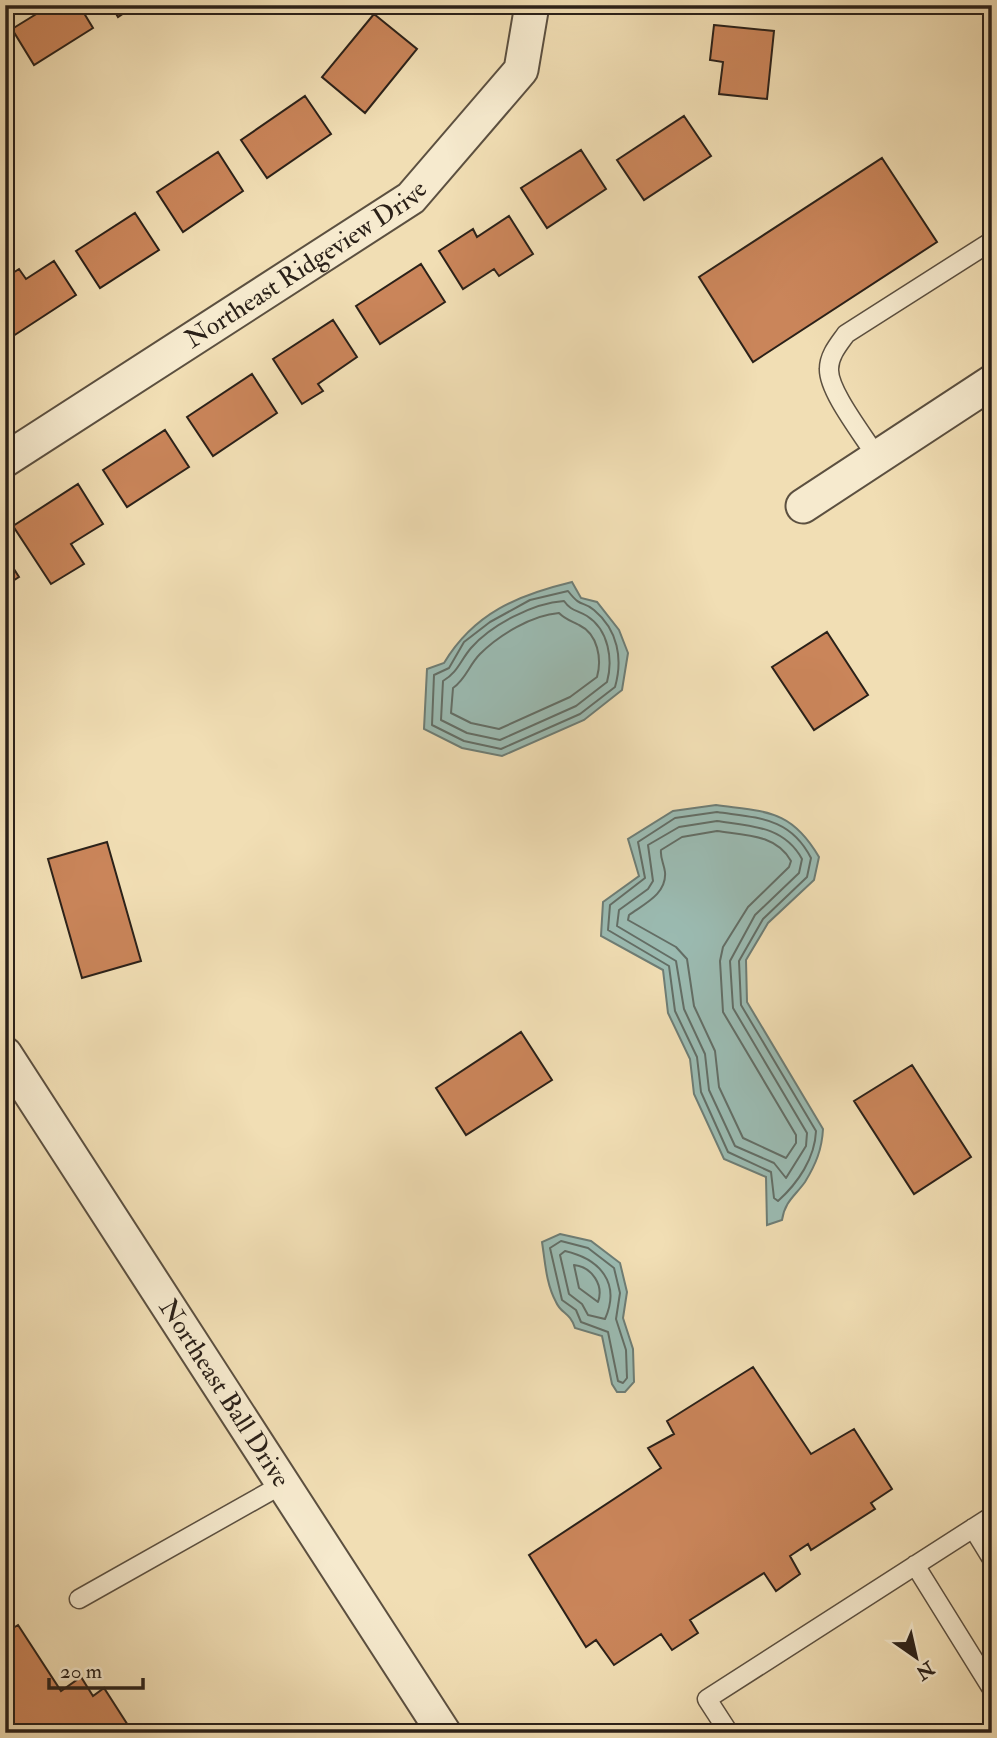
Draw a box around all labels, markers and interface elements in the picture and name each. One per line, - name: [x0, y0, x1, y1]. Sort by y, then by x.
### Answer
- street label: Northeast Ridgeview Drive: [179, 174, 435, 356]
- street label: Northeast Ball Drive: [152, 1293, 297, 1493]
- north arrow: [881, 1622, 951, 1692]
- scale bar: [49, 1647, 144, 1691]
- text: N: [910, 1655, 940, 1686]
- text: 20 m: [60, 1658, 102, 1685]

